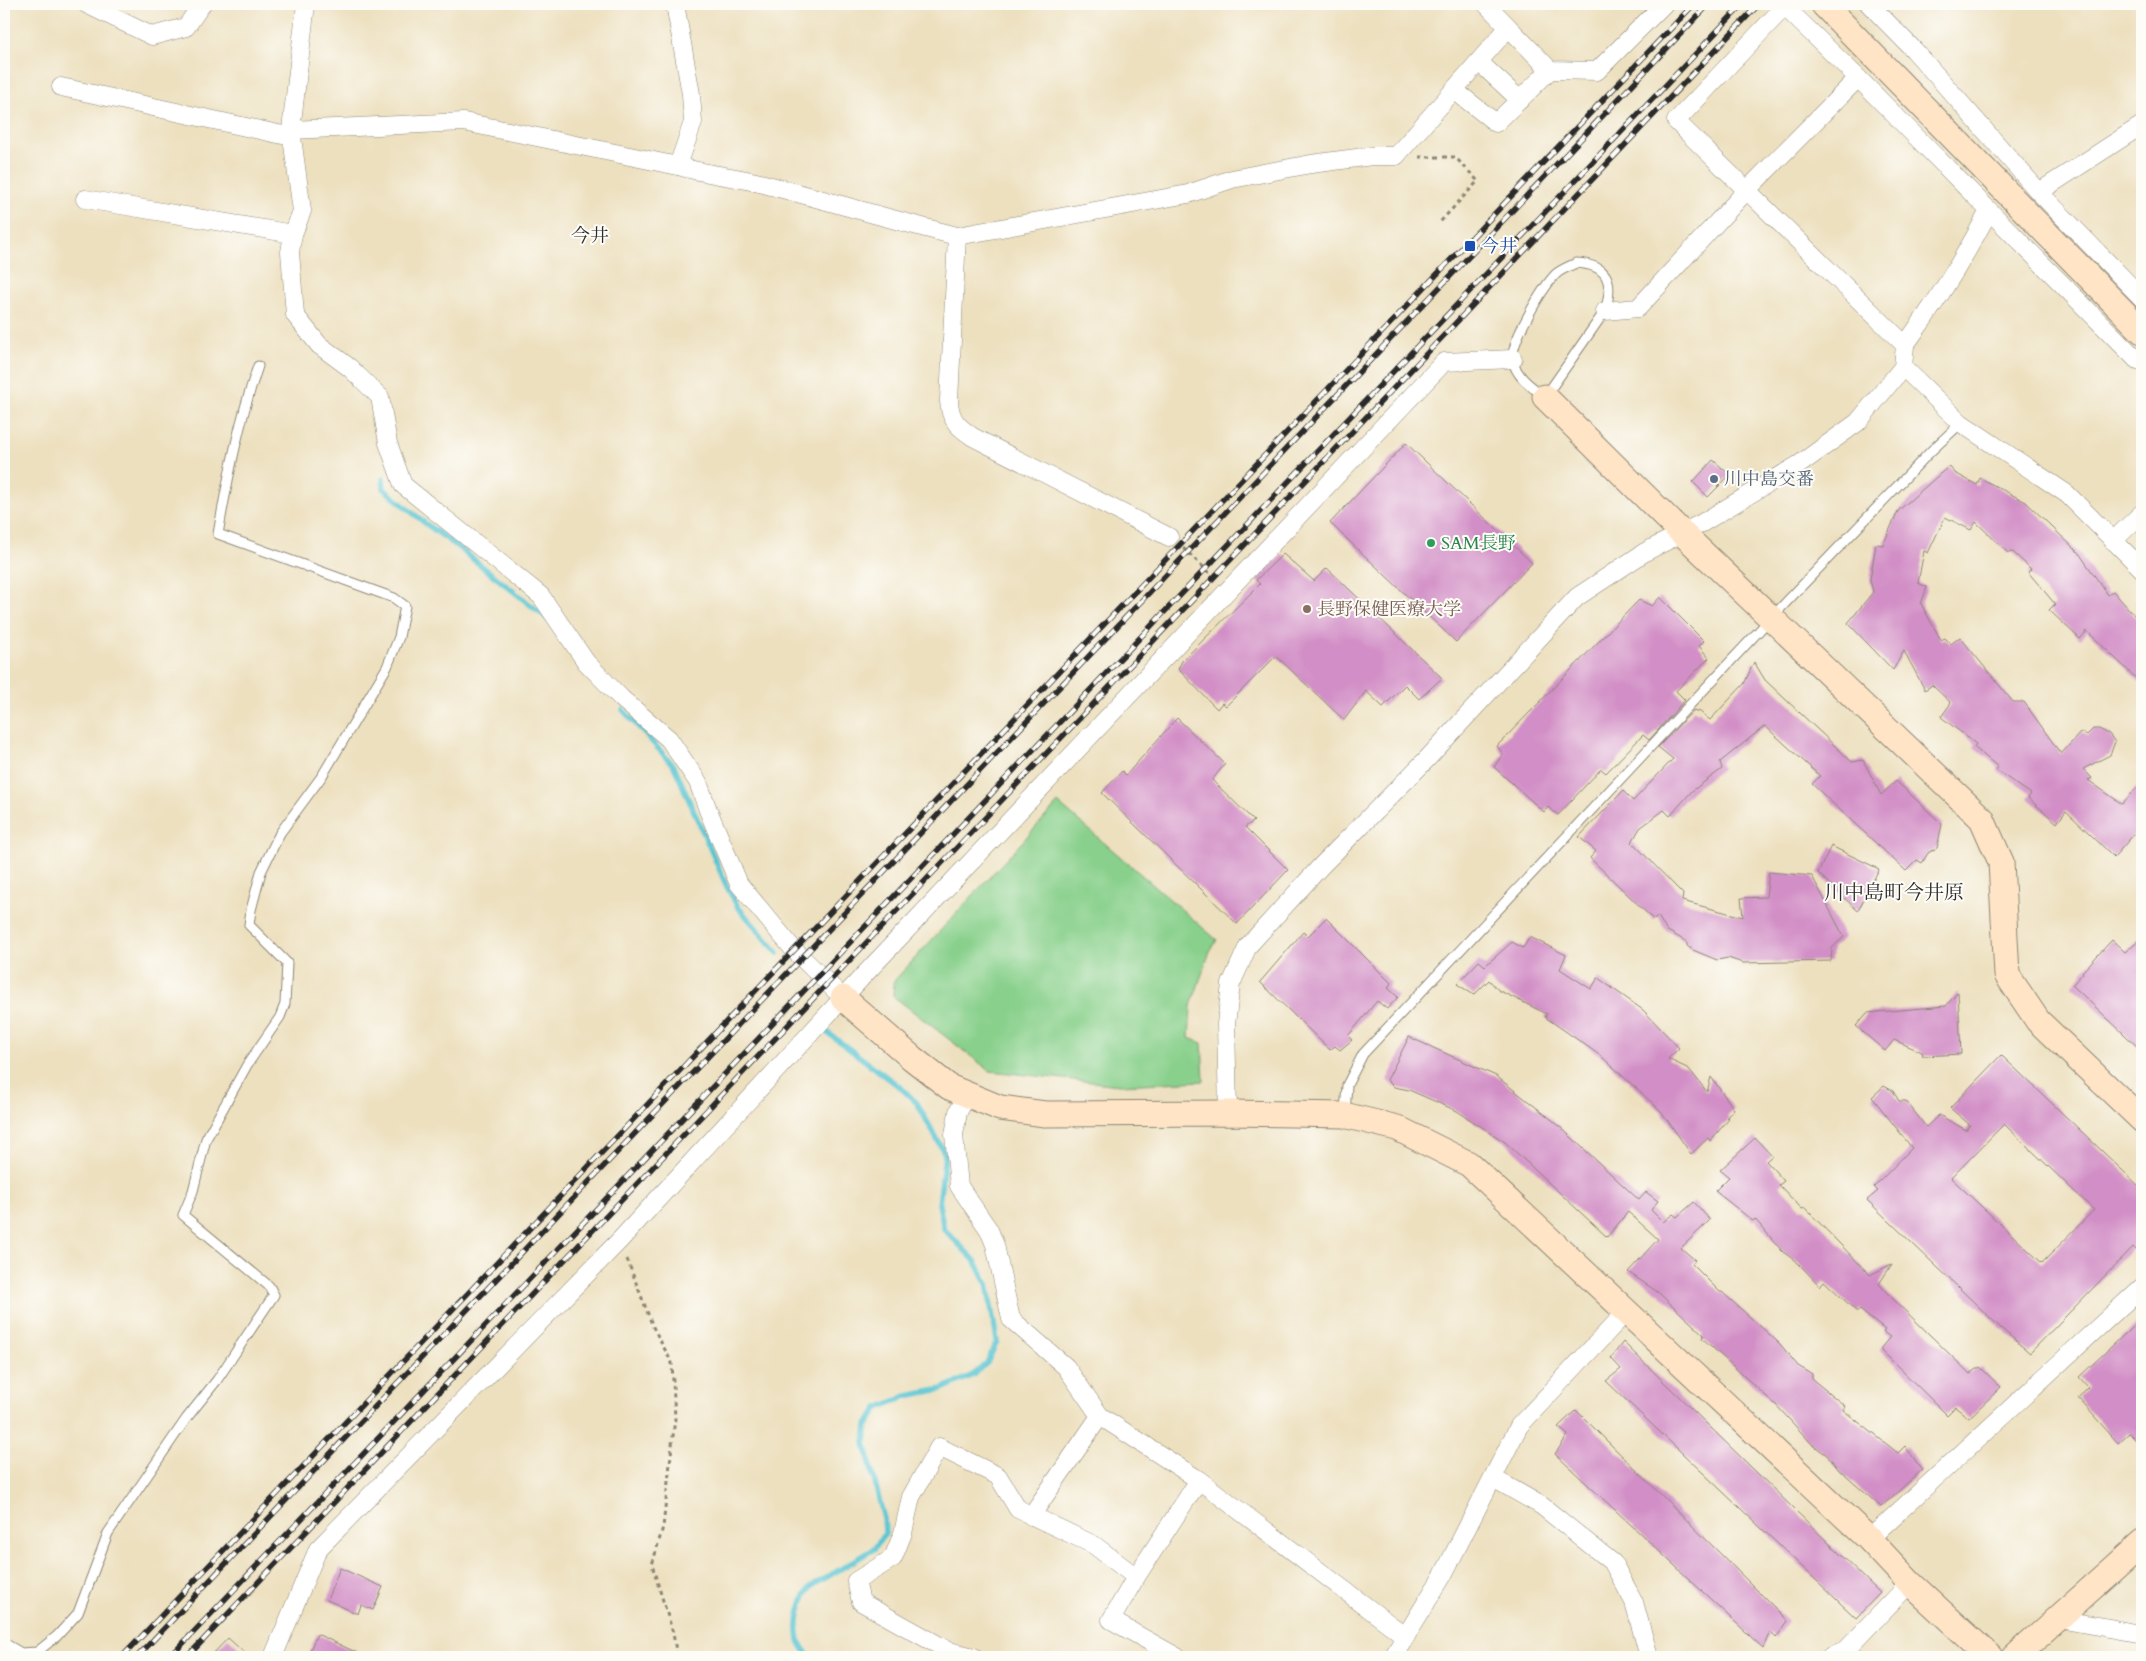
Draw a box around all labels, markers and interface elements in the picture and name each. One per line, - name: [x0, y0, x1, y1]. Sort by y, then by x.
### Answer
- district label: 今井: [571, 223, 609, 249]
- place label: 今井: [1481, 234, 1517, 259]
- marker: 今井: [1463, 239, 1477, 253]
- place label: 川中島交番: [1724, 467, 1814, 492]
- marker: 川中島交番: [1708, 473, 1720, 485]
- place label: SAM長野: [1441, 531, 1516, 556]
- marker: SAM長野: [1425, 537, 1437, 549]
- place label: 長野保健医療大学: [1317, 597, 1461, 622]
- marker: 長野保健医療大学: [1301, 603, 1313, 615]
- district label: 川中島町今井原: [1824, 879, 1964, 906]

